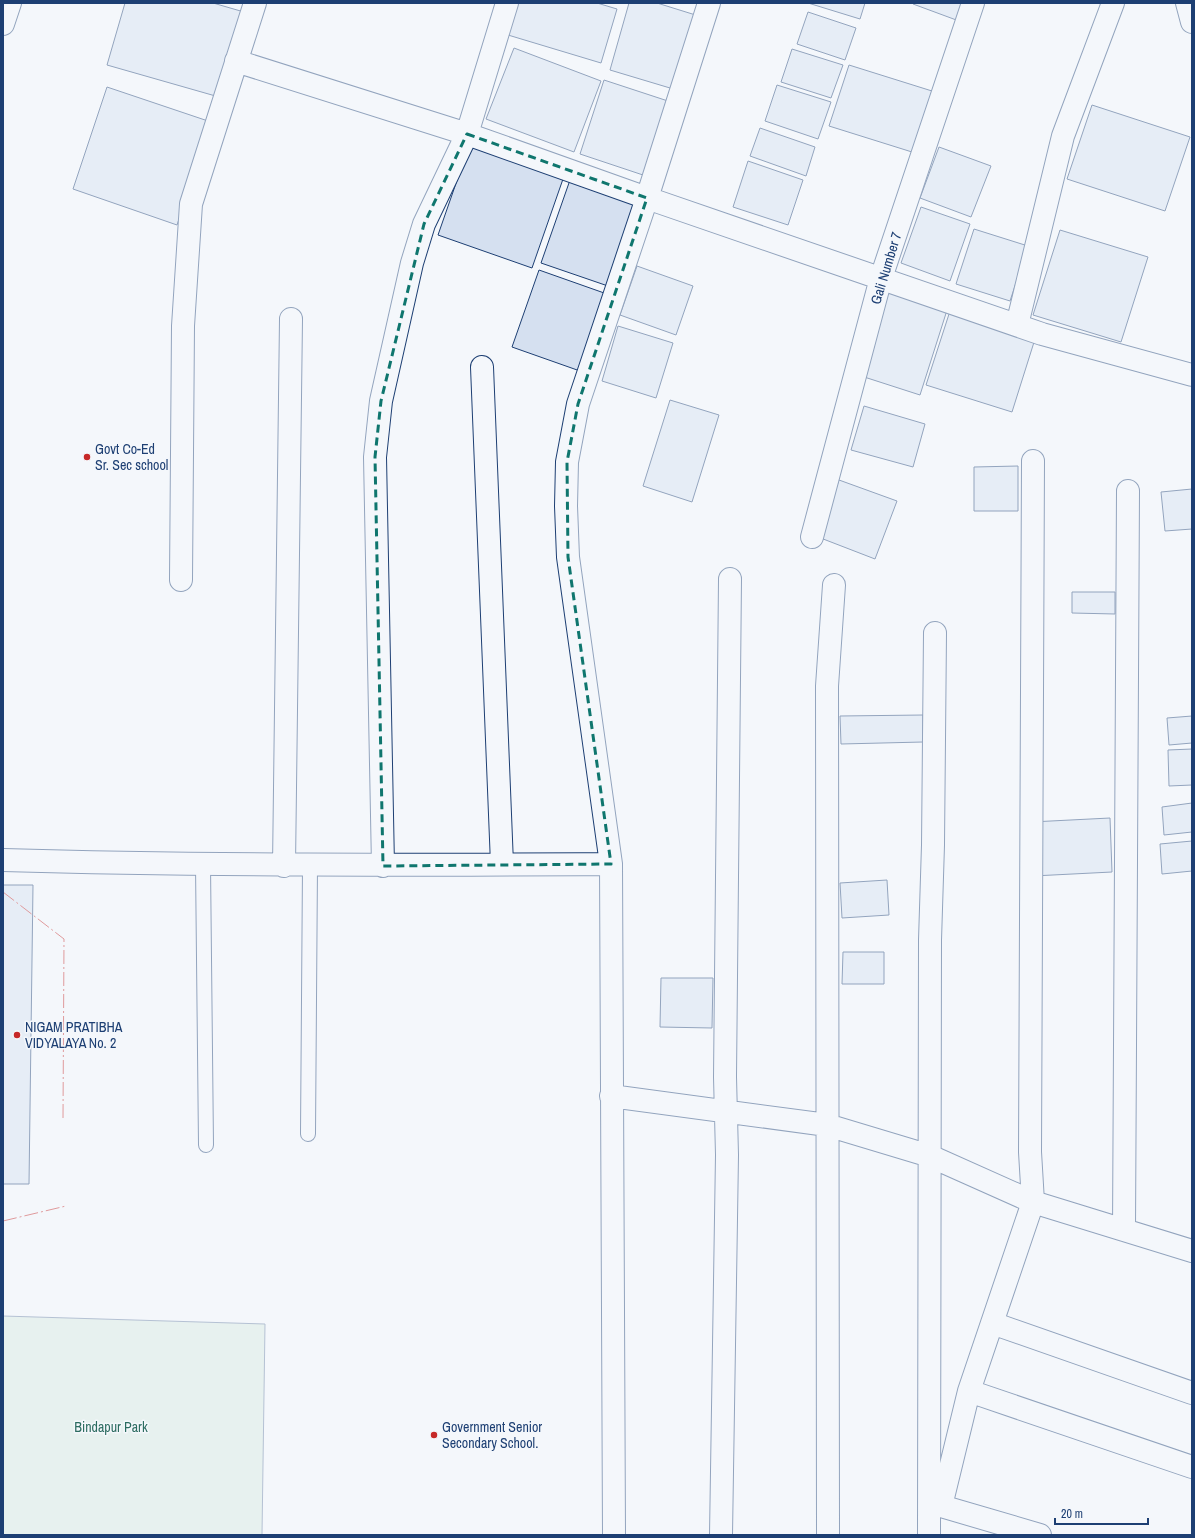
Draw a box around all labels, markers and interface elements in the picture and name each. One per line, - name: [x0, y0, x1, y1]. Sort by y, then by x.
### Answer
- street label: Gali Number 7: [866, 230, 906, 306]
- place label: Govt Co-Ed Sr. Sec school: [95, 440, 168, 474]
- marker: Govt Co-Ed Sr. Sec school: [82, 452, 92, 462]
- place label: NIGAM PRATIBHA VIDYALAYA No. 2: [25, 1018, 123, 1052]
- marker: NIGAM PRATIBHA VIDYALAYA No. 2: [12, 1030, 22, 1040]
- park label: Bindapur Park: [74, 1418, 148, 1436]
- place label: Government Senior Secondary School.: [442, 1418, 542, 1452]
- marker: Government Senior Secondary School.: [429, 1430, 439, 1440]
- scale bar: [1055, 1500, 1148, 1526]
- text: 20 m: [1061, 1506, 1083, 1522]

